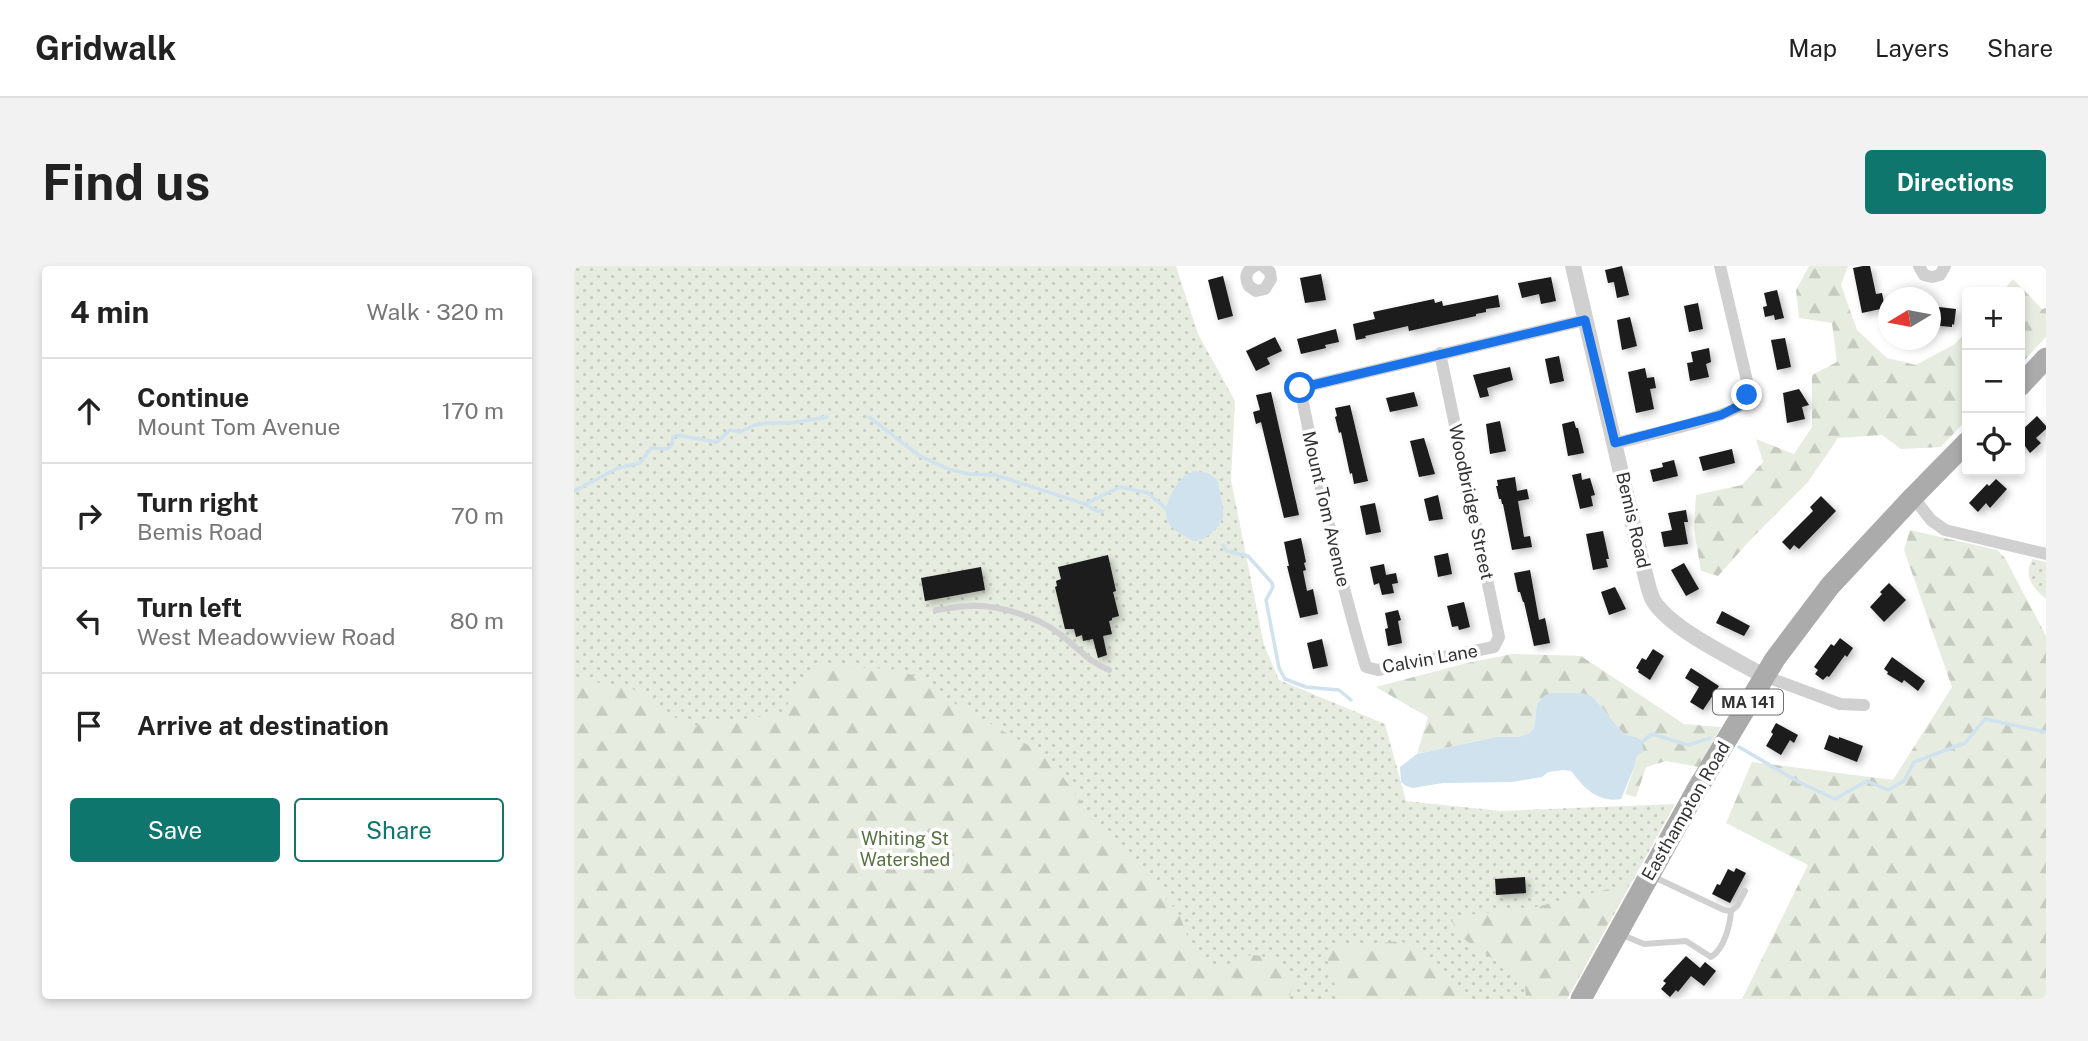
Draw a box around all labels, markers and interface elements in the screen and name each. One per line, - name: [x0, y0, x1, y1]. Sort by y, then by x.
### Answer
- text: Gridwalk: [35, 29, 176, 67]
- text: Map: [1788, 34, 1837, 62]
- text: Layers: [1875, 34, 1949, 62]
- text: Share: [1987, 34, 2053, 62]
- button: Directions: [1865, 150, 2046, 214]
- text: Find us: [42, 153, 210, 211]
- north arrow: [1878, 287, 1941, 350]
- map controls: [1962, 287, 2025, 476]
- button: +: [1962, 287, 2025, 350]
- text: 4 min: [70, 294, 149, 330]
- text: Walk · 320 m: [367, 298, 504, 325]
- button: −: [1962, 350, 2025, 413]
- route start: [1284, 372, 1315, 403]
- route end: [1731, 379, 1762, 410]
- text: Continue: [137, 382, 249, 413]
- icon: ahead: [70, 392, 108, 430]
- text: 170 m: [442, 397, 504, 424]
- text: Mount Tom Avenue: [137, 413, 341, 440]
- button: locate: [1962, 413, 2025, 476]
- street label: Woodbridge Street: [1445, 422, 1498, 582]
- street label: Mount Tom Avenue: [1298, 429, 1355, 589]
- street label: Bemis Road: [1612, 470, 1655, 570]
- text: Turn right: [137, 487, 259, 518]
- icon: right: [70, 497, 108, 535]
- text: 70 m: [451, 502, 504, 529]
- text: Bemis Road: [137, 518, 263, 545]
- text: Turn left: [137, 592, 242, 623]
- icon: left: [70, 602, 108, 640]
- text: 80 m: [450, 607, 504, 634]
- text: West Meadowview Road: [137, 623, 395, 650]
- street label: Calvin Lane: [1381, 640, 1479, 677]
- road number: MA 141: [1713, 690, 1783, 714]
- icon: arrive: [70, 707, 108, 745]
- text: Arrive at destination: [137, 710, 389, 741]
- street label: Easthampton Road: [1637, 737, 1734, 884]
- button: Save: [70, 798, 280, 862]
- button: Share: [294, 798, 504, 862]
- park label: Whiting St Watershed: [860, 828, 950, 870]

